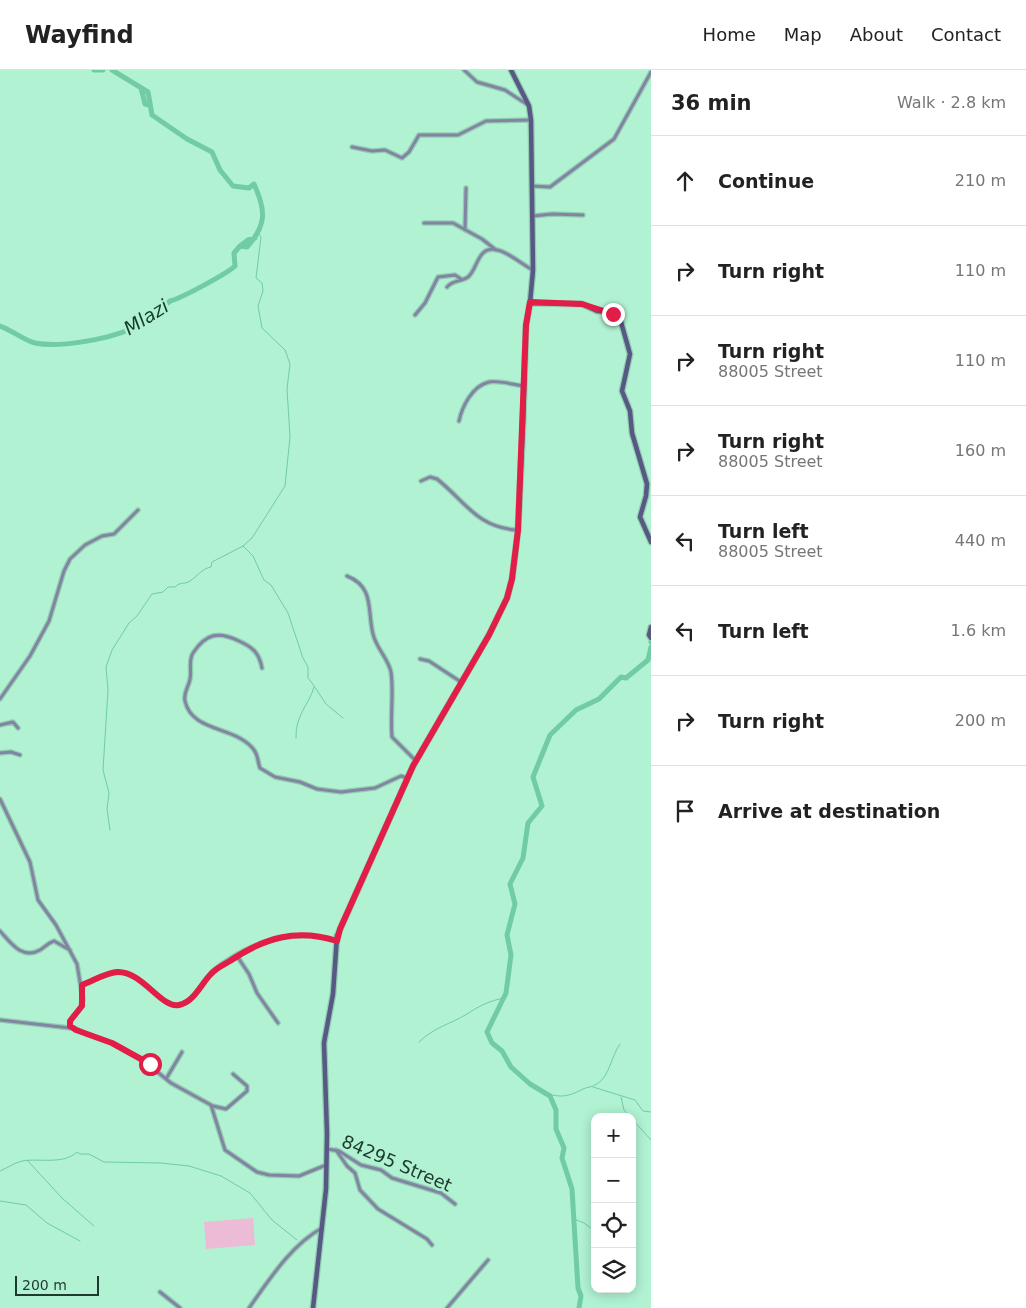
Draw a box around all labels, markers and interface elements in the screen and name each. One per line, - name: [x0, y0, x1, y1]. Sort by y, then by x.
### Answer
- text: Wayfind: [25, 21, 134, 49]
- text: Home: [703, 24, 756, 45]
- text: Map: [784, 24, 822, 45]
- text: About: [850, 24, 903, 45]
- text: Contact: [931, 24, 1001, 45]
- text: 36 min: [671, 91, 752, 115]
- text: Walk · 2.8 km: [897, 93, 1006, 112]
- icon: ahead: [671, 167, 699, 195]
- text: Continue: [718, 170, 814, 192]
- text: 210 m: [955, 171, 1006, 190]
- icon: right: [671, 257, 699, 285]
- text: Turn right: [718, 260, 824, 282]
- text: 110 m: [955, 261, 1006, 280]
- water label: Mlazi: [120, 294, 173, 339]
- route end: [602, 303, 625, 326]
- text: Turn right: [718, 340, 824, 362]
- icon: right: [671, 347, 699, 375]
- text: 110 m: [955, 351, 1006, 370]
- text: 88005 Street: [718, 362, 823, 381]
- text: Turn right: [718, 430, 824, 452]
- icon: right: [671, 437, 699, 465]
- text: 160 m: [955, 441, 1006, 460]
- text: 88005 Street: [718, 452, 823, 471]
- text: Turn left: [718, 520, 809, 542]
- icon: left: [671, 527, 699, 555]
- text: 440 m: [955, 531, 1006, 550]
- text: 88005 Street: [718, 542, 823, 561]
- icon: left: [671, 617, 699, 645]
- text: Turn left: [718, 620, 809, 642]
- text: 1.6 km: [951, 621, 1006, 640]
- icon: right: [671, 707, 699, 735]
- text: Turn right: [718, 710, 824, 732]
- text: 200 m: [955, 711, 1006, 730]
- icon: arrive: [671, 797, 699, 825]
- text: Arrive at destination: [718, 800, 940, 822]
- route start: [139, 1053, 162, 1076]
- map controls: [591, 1113, 636, 1293]
- button: +: [591, 1113, 636, 1158]
- street label: 84295 Street: [339, 1130, 455, 1196]
- button: −: [591, 1158, 636, 1203]
- button: locate: [591, 1203, 636, 1248]
- button: layers: [591, 1248, 636, 1293]
- scale bar: [15, 1273, 99, 1296]
- text: 200 m: [22, 1277, 67, 1293]

